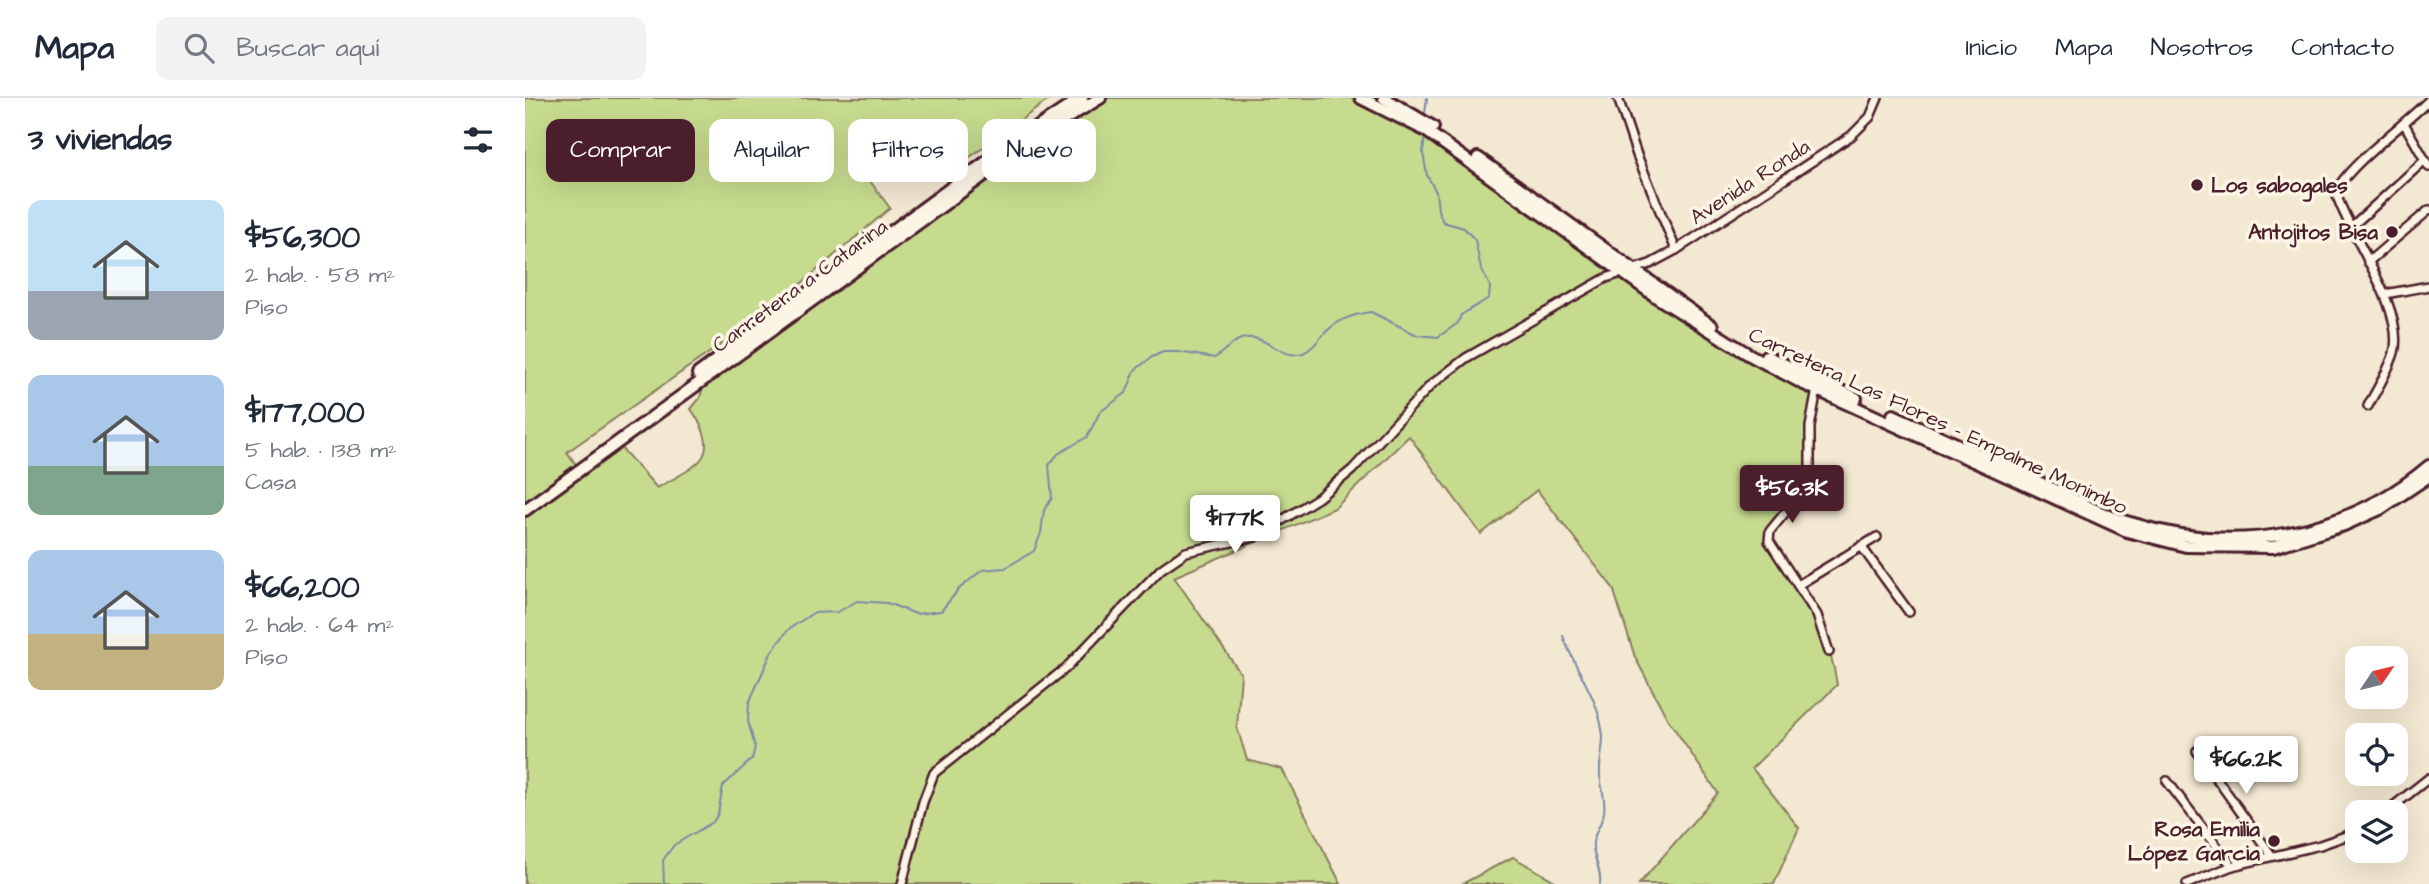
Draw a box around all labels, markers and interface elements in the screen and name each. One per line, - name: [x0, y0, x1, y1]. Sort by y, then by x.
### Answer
- search box: [156, 17, 646, 80]
- text: Mapa: [35, 25, 114, 71]
- icon: search: [180, 29, 218, 67]
- text: Buscar aquí: [236, 30, 379, 66]
- text: Inicio: [1965, 31, 2017, 65]
- text: Mapa: [2055, 31, 2113, 65]
- text: Nosotros: [2151, 31, 2253, 65]
- text: Contacto: [2291, 31, 2394, 65]
- text: 3 viviendas: [28, 119, 172, 161]
- chip: Comprar: [546, 119, 695, 182]
- chip: Alquilar: [709, 119, 834, 182]
- chip: Filtros: [848, 119, 968, 182]
- chip: Nuevo: [982, 119, 1096, 182]
- icon: filters: [459, 121, 497, 159]
- street label: Avenida Ronda: [1684, 132, 1816, 232]
- place label: Los sabogales: [2211, 171, 2348, 202]
- marker: Los sabogales: [2189, 177, 2205, 193]
- street label: Carretera a Catarina: [706, 212, 894, 360]
- text: $56,300: [245, 217, 360, 259]
- place label: Antojitos Bisa: [2248, 218, 2378, 248]
- marker: Antojitos Bisa: [2384, 224, 2400, 240]
- icon: home: [84, 228, 168, 312]
- text: 2 hab. · 58 m²: [245, 259, 395, 291]
- text: Piso: [245, 291, 288, 323]
- street label: Carretera Las Flores - Empalme Monimbo: [1744, 320, 2132, 523]
- text: $177,000: [245, 392, 365, 434]
- icon: home: [84, 403, 168, 487]
- text: 5 hab. · 138 m²: [245, 434, 397, 466]
- text: Casa: [245, 466, 296, 498]
- pin: $56.3K: [1735, 466, 1849, 525]
- text: $56.3K: [1756, 472, 1828, 504]
- pin: $177K: [1186, 496, 1284, 555]
- text: $177K: [1206, 502, 1264, 534]
- text: $66,200: [245, 567, 360, 609]
- icon: home: [84, 578, 168, 662]
- text: 2 hab. · 64 m²: [245, 609, 394, 641]
- text: Piso: [245, 641, 288, 673]
- north arrow: [2345, 646, 2408, 709]
- map controls: [2345, 646, 2408, 863]
- button: locate: [2345, 723, 2408, 786]
- pin: $66.2K: [2189, 736, 2303, 796]
- text: $66.2K: [2210, 743, 2282, 775]
- button: layers: [2345, 800, 2408, 863]
- place label: Rosa Emilia López Garcia: [2128, 815, 2260, 869]
- marker: Rosa Emilia López Garcia: [2266, 833, 2282, 849]

